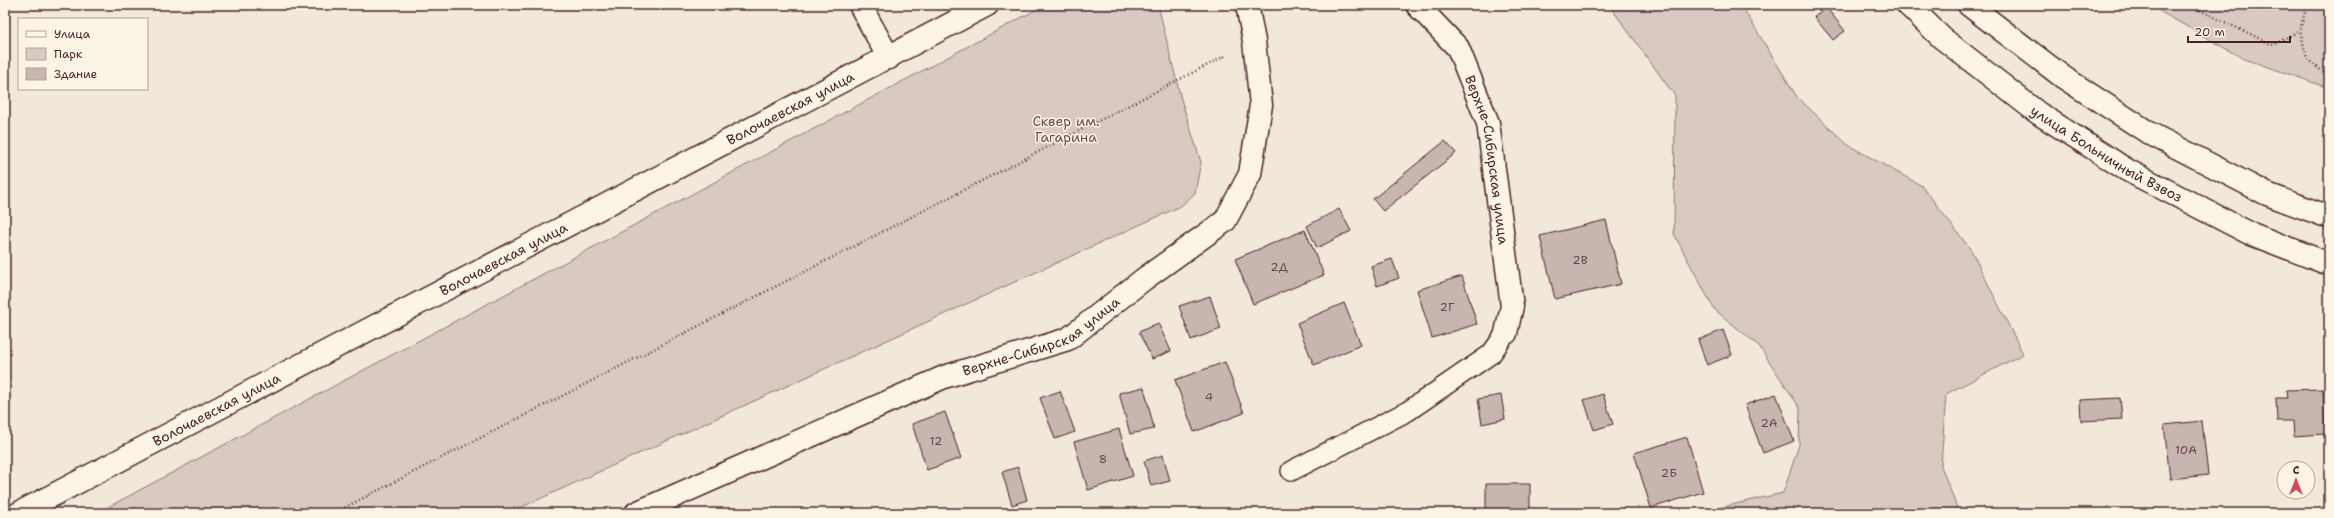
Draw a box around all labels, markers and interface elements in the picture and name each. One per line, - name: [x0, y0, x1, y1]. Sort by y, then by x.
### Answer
- legend: [18, 18, 148, 90]
- scale bar: [2188, 18, 2290, 44]
- text: 20 m: [2194, 24, 2225, 40]
- text: Улица: [54, 26, 91, 42]
- text: Парк: [54, 46, 83, 62]
- text: Здание: [54, 66, 98, 82]
- street label: Волочаевская улица: [723, 67, 857, 149]
- street label: Верхне-Сибирская улица: [1461, 72, 1513, 246]
- street label: улица Больничный Взвоз: [2027, 101, 2185, 206]
- park label: Сквер им. Гагарина: [1032, 112, 1100, 146]
- street label: Волочаевская улица: [436, 218, 571, 300]
- house number: 2В: [1572, 252, 1588, 268]
- house number: 2Д: [1270, 259, 1288, 275]
- street label: Верхне-Сибирская улица: [960, 293, 1123, 380]
- house number: 2Г: [1440, 299, 1455, 315]
- street label: Волочаевская улица: [150, 368, 284, 450]
- house number: 4: [1205, 389, 1213, 405]
- house number: 2А: [1760, 415, 1778, 431]
- house number: 12: [930, 433, 942, 449]
- house number: 10А: [2175, 442, 2197, 458]
- house number: 8: [1099, 451, 1107, 467]
- north arrow: [2276, 460, 2316, 500]
- text: С: [2293, 463, 2300, 478]
- house number: 2Б: [1661, 465, 1677, 481]

